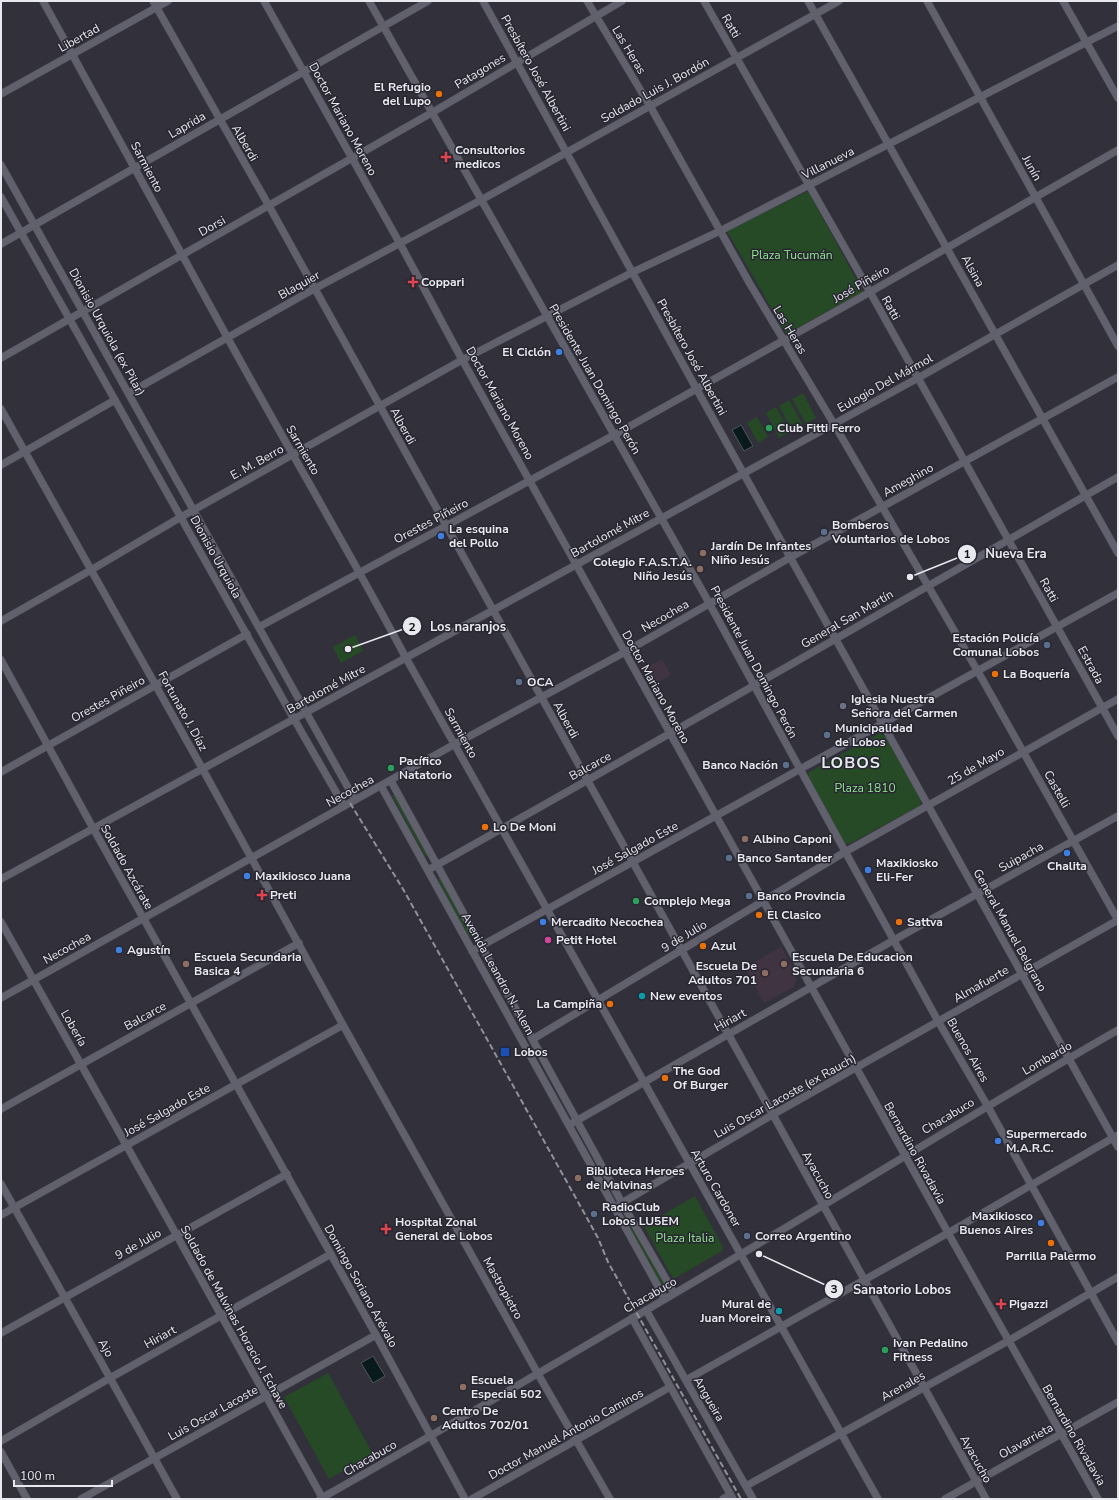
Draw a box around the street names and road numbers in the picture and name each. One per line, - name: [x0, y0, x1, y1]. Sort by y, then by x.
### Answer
- street label: Ratti: [718, 11, 744, 41]
- street label: Presbítero José Albertini: [497, 12, 575, 134]
- street label: Libertad: [56, 20, 102, 56]
- street label: Las Heras: [608, 23, 650, 77]
- street label: Patagones: [451, 49, 509, 93]
- street label: Soldado Luis J. Bordón: [598, 54, 712, 126]
- street label: Doctor Mariano Moreno: [305, 60, 381, 179]
- street label: Laprida: [166, 108, 208, 142]
- street label: Alberdi: [228, 122, 262, 164]
- street label: Sarmiento: [127, 139, 167, 195]
- street label: Villanueva: [798, 143, 857, 183]
- street label: Junín: [1018, 151, 1046, 184]
- street label: Dorsi: [196, 212, 228, 240]
- street label: Alsina: [958, 252, 988, 290]
- street label: José Piñeiro: [829, 261, 893, 307]
- street label: Dionisio Urquiola (ex Pilar): [65, 265, 149, 399]
- street label: Blaquier: [275, 267, 323, 303]
- street label: Ratti: [878, 293, 904, 323]
- street label: Presbítero José Albertini: [653, 296, 731, 418]
- street label: Presidente Juan Domingo Perón: [545, 301, 645, 457]
- street label: Las Heras: [769, 303, 811, 357]
- street label: Doctor Mariano Moreno: [462, 344, 538, 463]
- street label: Eulogio Del Mármol: [834, 350, 936, 416]
- street label: Alberdi: [386, 405, 420, 447]
- street label: Sarmiento: [282, 422, 324, 478]
- street label: E. M. Berro: [227, 441, 287, 483]
- street label: Ameghino: [880, 459, 936, 500]
- street label: Orestes Piñeiro: [391, 494, 471, 547]
- street label: Bartolomé Mitre: [568, 505, 652, 561]
- street label: Dionisio Urquiola: [187, 513, 245, 601]
- street label: Ratti: [1036, 575, 1062, 605]
- street label: Presidente Juan Domingo Perón: [707, 583, 801, 741]
- street label: General San Martín: [798, 586, 896, 652]
- street label: Necochea: [638, 596, 692, 636]
- street label: Doctor Mariano Moreno: [618, 628, 694, 747]
- street label: Estrada: [1074, 643, 1108, 687]
- street label: Bartolomé Mitre: [284, 661, 368, 717]
- street label: Fortunato J. Díaz: [154, 668, 212, 754]
- street label: Orestes Piñeiro: [68, 672, 148, 726]
- street label: Alberdi: [549, 699, 583, 741]
- street label: Sarmiento: [441, 705, 482, 761]
- street label: 25 de Mayo: [945, 743, 1008, 789]
- street label: Balcarce: [566, 748, 614, 784]
- street label: Castelli: [1040, 767, 1074, 811]
- street label: Necochea: [323, 771, 377, 811]
- street label: José Salgado Este: [588, 818, 681, 879]
- street label: Soldado Azcárate: [97, 822, 157, 912]
- street label: Suipacha: [996, 838, 1046, 876]
- street label: General Manuel Belgrano: [970, 866, 1051, 994]
- street label: Avenida Leandro N. Alem: [458, 910, 538, 1038]
- street label: 9 de Julio: [658, 916, 710, 956]
- street label: Necochea: [40, 928, 94, 968]
- street label: Almafuerte: [951, 962, 1011, 1006]
- street label: Balcarce: [121, 998, 169, 1034]
- street label: Hiriart: [711, 1004, 750, 1035]
- street label: Lobería: [57, 1007, 91, 1049]
- street label: Buenos Aires: [943, 1015, 993, 1085]
- street label: Lombardo: [1019, 1037, 1075, 1079]
- street label: Luis Oscar Lacoste (ex Rauch): [711, 1050, 859, 1142]
- street label: José Salgado Este: [120, 1080, 213, 1141]
- street label: Chacabuco: [919, 1094, 978, 1138]
- street label: Bernardino Rivadavia: [880, 1099, 950, 1207]
- street label: Arturo Cardoner: [687, 1146, 745, 1231]
- street label: Ayacucho: [798, 1148, 838, 1202]
- street label: Soldado de Malvinas Horacio J. Echave: [177, 1222, 291, 1412]
- street label: Domingo Soriano Arévalo: [321, 1222, 402, 1351]
- street label: 9 de Julio: [112, 1225, 164, 1263]
- street label: Mastropietro: [479, 1254, 527, 1322]
- street label: Chacabuco: [620, 1273, 680, 1317]
- street label: Hiriart: [141, 1321, 180, 1352]
- street label: Ajo: [95, 1336, 118, 1360]
- street label: Arenales: [878, 1367, 928, 1405]
- street label: Angueira: [690, 1374, 728, 1424]
- street label: Bernardino Rivadavia: [1038, 1381, 1110, 1489]
- street label: Luis Oscar Lacoste: [165, 1382, 261, 1444]
- street label: Doctor Manuel Antonio Caminos: [486, 1385, 647, 1483]
- street label: Olavarrieta: [996, 1420, 1056, 1462]
- street label: Ayacucho: [956, 1432, 996, 1486]
- street label: Chacabuco: [340, 1436, 400, 1480]

